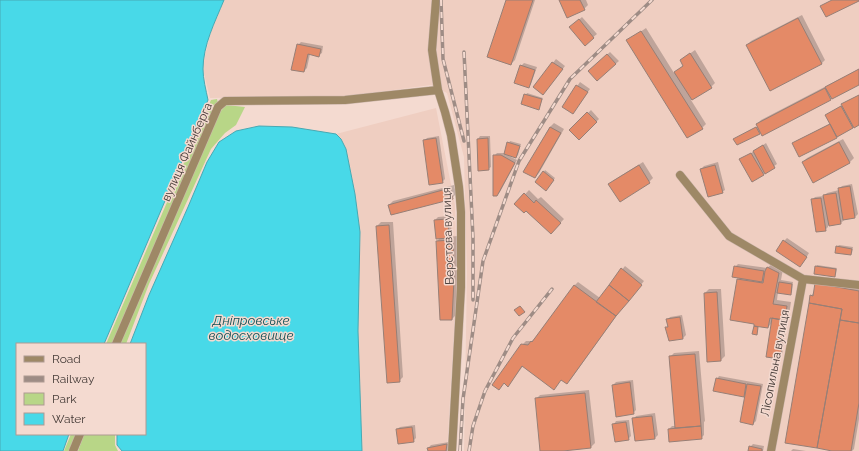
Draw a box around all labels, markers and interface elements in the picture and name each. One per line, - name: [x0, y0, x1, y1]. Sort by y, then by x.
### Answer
- street label: вулиця Файнберга: [159, 100, 215, 204]
- street label: Верстова вулиця: [439, 187, 457, 285]
- street label: Лісопильна вулиця: [758, 309, 792, 417]
- water label: Дніпровське водосховище: [208, 313, 294, 343]
- legend: [16, 343, 146, 435]
- text: Road: [52, 352, 81, 366]
- text: Railway: [52, 372, 95, 386]
- text: Park: [52, 392, 77, 406]
- text: Water: [52, 412, 86, 426]

